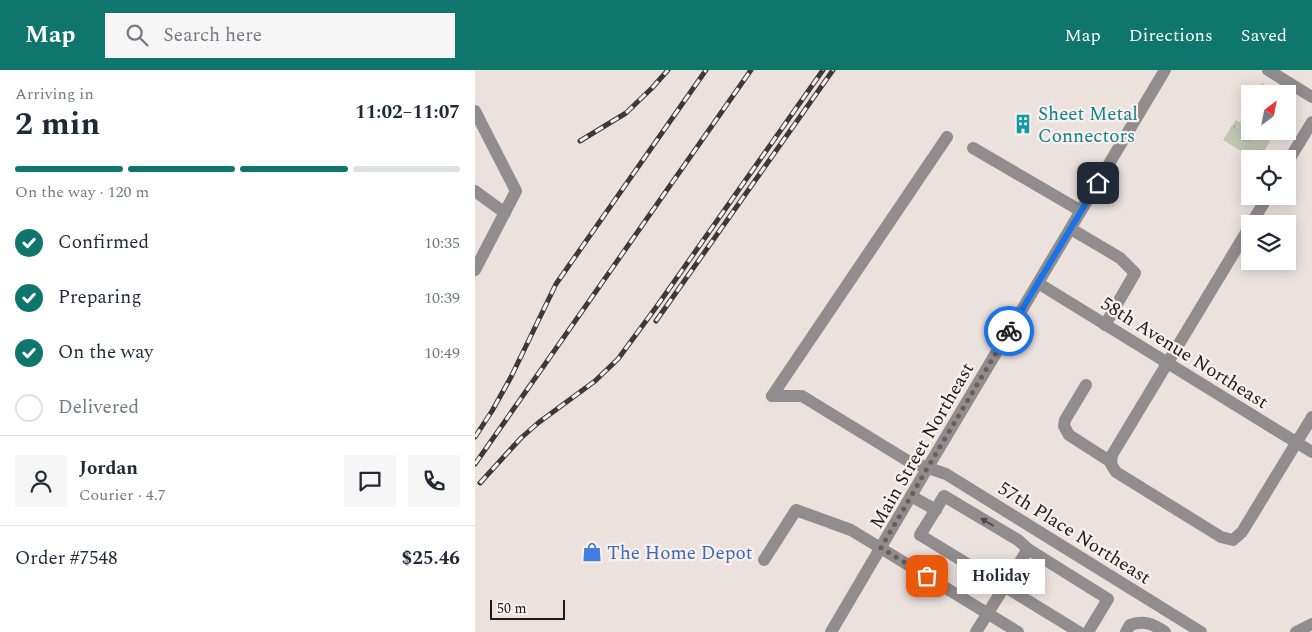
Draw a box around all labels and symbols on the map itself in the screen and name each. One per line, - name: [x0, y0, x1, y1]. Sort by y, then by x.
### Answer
- north arrow: [1241, 85, 1296, 140]
- place label: Sheet Metal Connectors: [1038, 100, 1138, 151]
- building icon: Sheet Metal Connectors: [1012, 113, 1034, 135]
- pin: [1077, 162, 1119, 204]
- street label: 58th Avenue Northeast: [1095, 290, 1274, 417]
- courier: [984, 306, 1034, 356]
- street label: Main Street Northeast: [863, 357, 982, 534]
- street label: 57th Place Northeast: [992, 474, 1157, 592]
- one-way arrow: [981, 517, 994, 526]
- place label: The Home Depot: [607, 539, 753, 568]
- shop icon: The Home Depot: [581, 541, 603, 563]
- pin: [906, 555, 948, 597]
- callout: Holiday: [957, 558, 1045, 594]
- scale bar: [490, 597, 565, 620]

